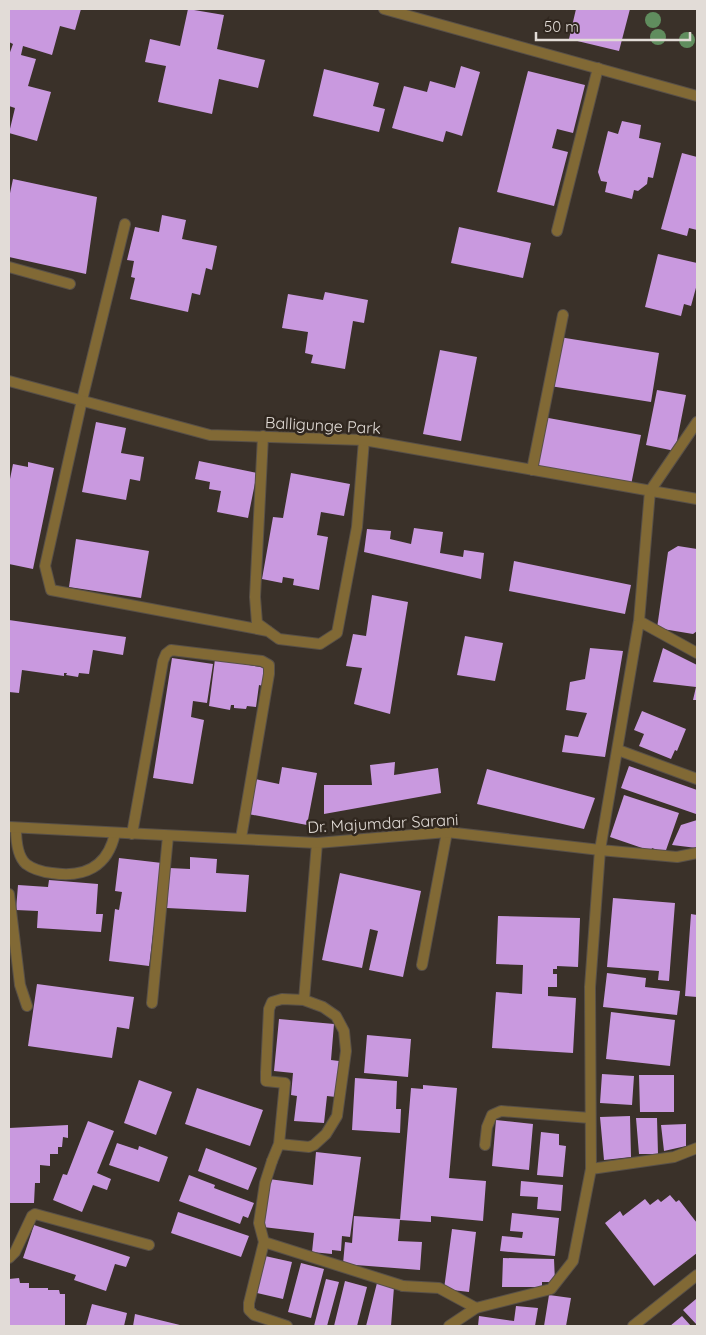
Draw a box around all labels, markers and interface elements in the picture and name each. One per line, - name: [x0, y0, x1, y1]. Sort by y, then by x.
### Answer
- scale bar: [536, 10, 690, 42]
- text: 50 m: [544, 17, 579, 36]
- street label: Balligunge Park: [265, 412, 381, 438]
- street label: Dr. Majumdar Sarani: [307, 809, 459, 837]

